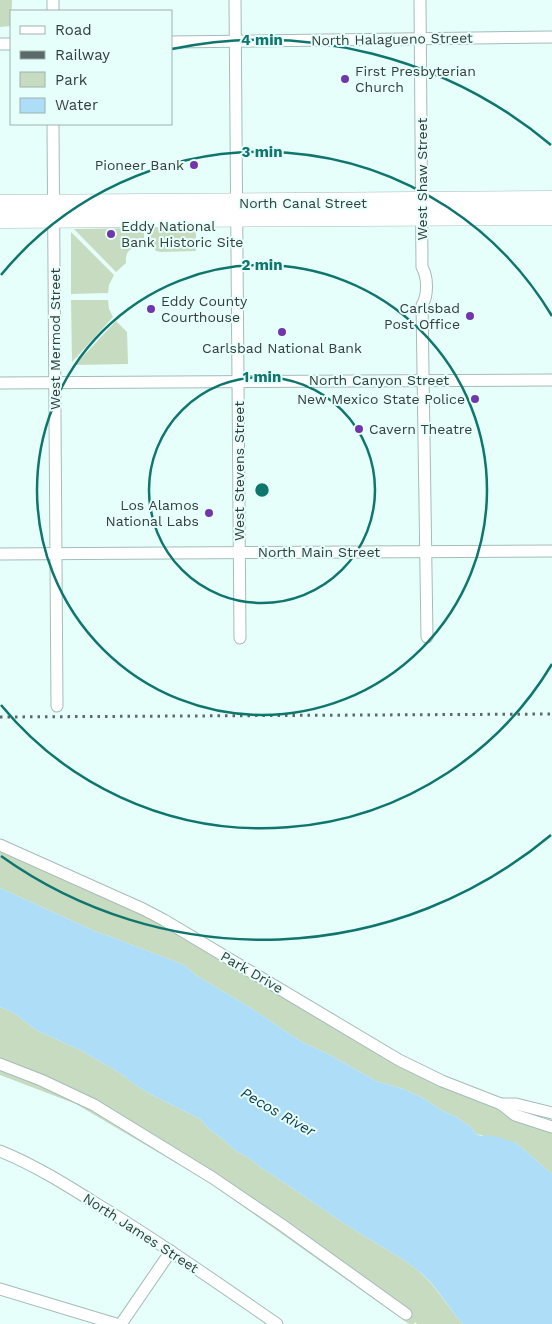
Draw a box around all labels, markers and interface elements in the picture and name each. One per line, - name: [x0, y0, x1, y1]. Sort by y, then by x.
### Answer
- legend: [10, 10, 172, 125]
- text: Road: [55, 21, 92, 39]
- street label: North Halagueno Street: [311, 30, 473, 48]
- text: 4 min: [241, 31, 283, 49]
- text: Railway: [55, 46, 110, 64]
- place label: First Presbyterian Church: [355, 63, 476, 95]
- text: Park: [55, 71, 88, 89]
- marker: First Presbyterian Church: [339, 73, 351, 85]
- text: Water: [55, 96, 98, 114]
- street label: West Shaw Street: [414, 117, 430, 240]
- text: 3 min: [242, 143, 282, 161]
- place label: Pioneer Bank: [95, 157, 184, 173]
- marker: Pioneer Bank: [188, 159, 200, 171]
- street label: North Canal Street: [239, 195, 367, 211]
- place label: Eddy National Bank Historic Site: [121, 218, 243, 250]
- marker: Eddy National Bank Historic Site: [105, 228, 117, 240]
- text: 2 min: [241, 256, 283, 274]
- street label: West Mermod Street: [47, 268, 63, 410]
- place label: Eddy County Courthouse: [161, 293, 248, 325]
- place label: Carlsbad Post Office: [384, 300, 460, 332]
- marker: Eddy County Courthouse: [145, 303, 157, 315]
- marker: Carlsbad Post Office: [464, 310, 476, 322]
- marker: Carlsbad National Bank: [276, 326, 288, 338]
- place label: Carlsbad National Bank: [202, 340, 362, 356]
- text: 1 min: [243, 368, 281, 386]
- street label: North Canyon Street: [309, 372, 449, 388]
- place label: New Mexico State Police: [297, 391, 465, 407]
- marker: New Mexico State Police: [469, 393, 481, 405]
- street label: West Stevens Street: [231, 401, 247, 541]
- place label: Cavern Theatre: [369, 421, 472, 437]
- marker: Cavern Theatre: [353, 423, 365, 435]
- centre of rings: [253, 481, 271, 499]
- place label: Los Alamos National Labs: [106, 497, 199, 529]
- marker: Los Alamos National Labs: [203, 507, 215, 519]
- street label: North Main Street: [258, 544, 380, 560]
- street label: Park Drive: [218, 948, 286, 996]
- water label: Pecos River: [238, 1084, 319, 1141]
- street label: North James Street: [80, 1190, 202, 1276]

